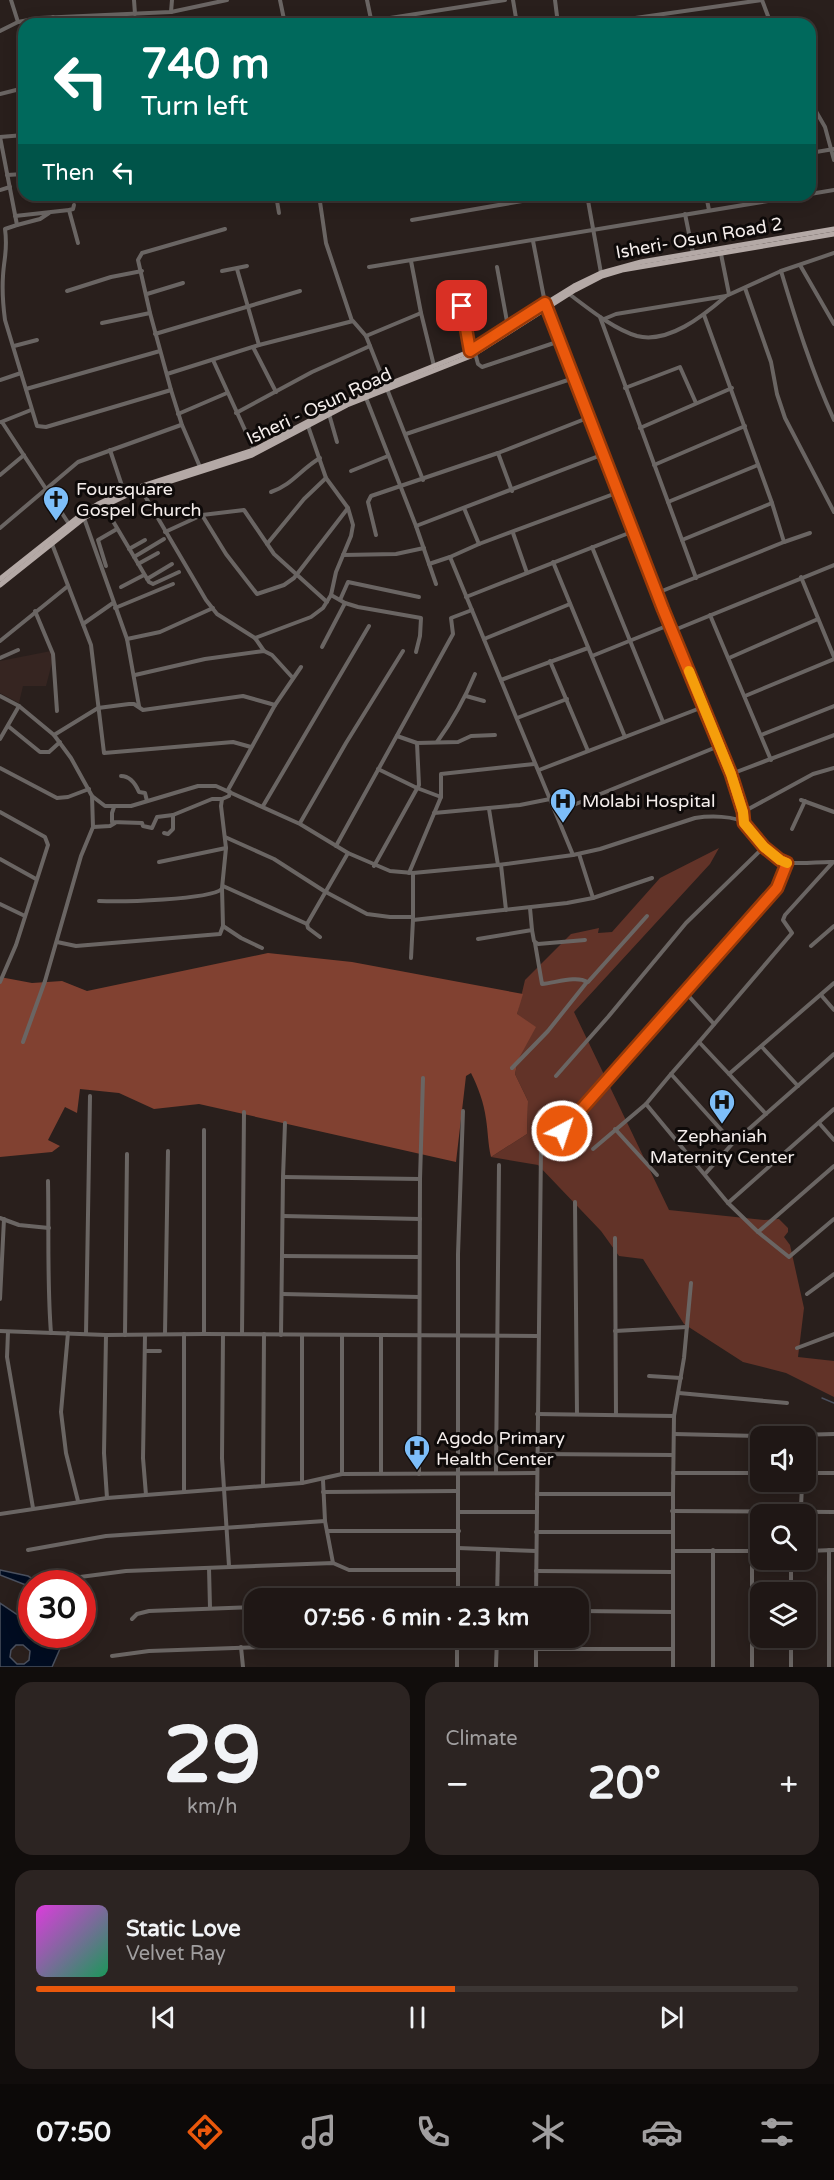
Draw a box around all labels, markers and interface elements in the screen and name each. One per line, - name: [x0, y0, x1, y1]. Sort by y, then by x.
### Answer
- text: 740 m: [141, 39, 270, 90]
- icon: left: [42, 42, 120, 120]
- text: Turn left: [141, 90, 248, 123]
- icon: left: [107, 156, 140, 189]
- text: Then: [42, 160, 95, 186]
- street label: Isheri- Osun Road 2: [614, 212, 784, 264]
- pin: [436, 280, 487, 331]
- icon: arrive: [445, 289, 478, 322]
- street label: Isheri - Osun Road: [243, 363, 395, 449]
- place label: Foursquare Gospel Church: [76, 478, 201, 521]
- church icon: Foursquare Gospel Church: [41, 484, 71, 522]
- hospital icon: Molabi Hospital: [548, 786, 578, 824]
- place label: Molabi Hospital: [582, 790, 715, 812]
- hospital icon: Zephaniah Maternity Center: [707, 1087, 737, 1125]
- position arrow: [530, 1099, 594, 1163]
- place label: Zephaniah Maternity Center: [650, 1125, 794, 1168]
- map controls: [750, 1426, 816, 1648]
- button: sound: [750, 1426, 816, 1492]
- place label: Agodo Primary Health Center: [436, 1427, 565, 1470]
- hospital icon: Agodo Primary Health Center: [402, 1433, 432, 1471]
- button: search: [750, 1504, 816, 1570]
- speed limit sign: 30: [18, 1570, 96, 1648]
- button: layers: [750, 1582, 816, 1648]
- text: 07:56 · 6 min · 2.3 km: [304, 1605, 529, 1631]
- text: 29: [163, 1709, 261, 1803]
- text: Climate: [446, 1727, 518, 1751]
- text: 20°: [587, 1757, 661, 1811]
- text: −: [446, 1765, 469, 1804]
- text: +: [779, 1765, 798, 1804]
- text: km/h: [187, 1795, 237, 1819]
- text: Static Love: [126, 1916, 241, 1942]
- text: Velvet Ray: [126, 1942, 226, 1966]
- icon: previous: [147, 2001, 180, 2034]
- icon: pause: [401, 2001, 434, 2034]
- icon: next: [655, 2001, 688, 2034]
- icon: directions: [184, 2111, 226, 2153]
- icon: music: [298, 2111, 340, 2153]
- icon: phone: [412, 2111, 454, 2153]
- icon: climate: [527, 2111, 569, 2153]
- icon: car: [641, 2111, 683, 2153]
- icon: filters: [756, 2111, 798, 2153]
- text: 07:50: [36, 2116, 111, 2149]

